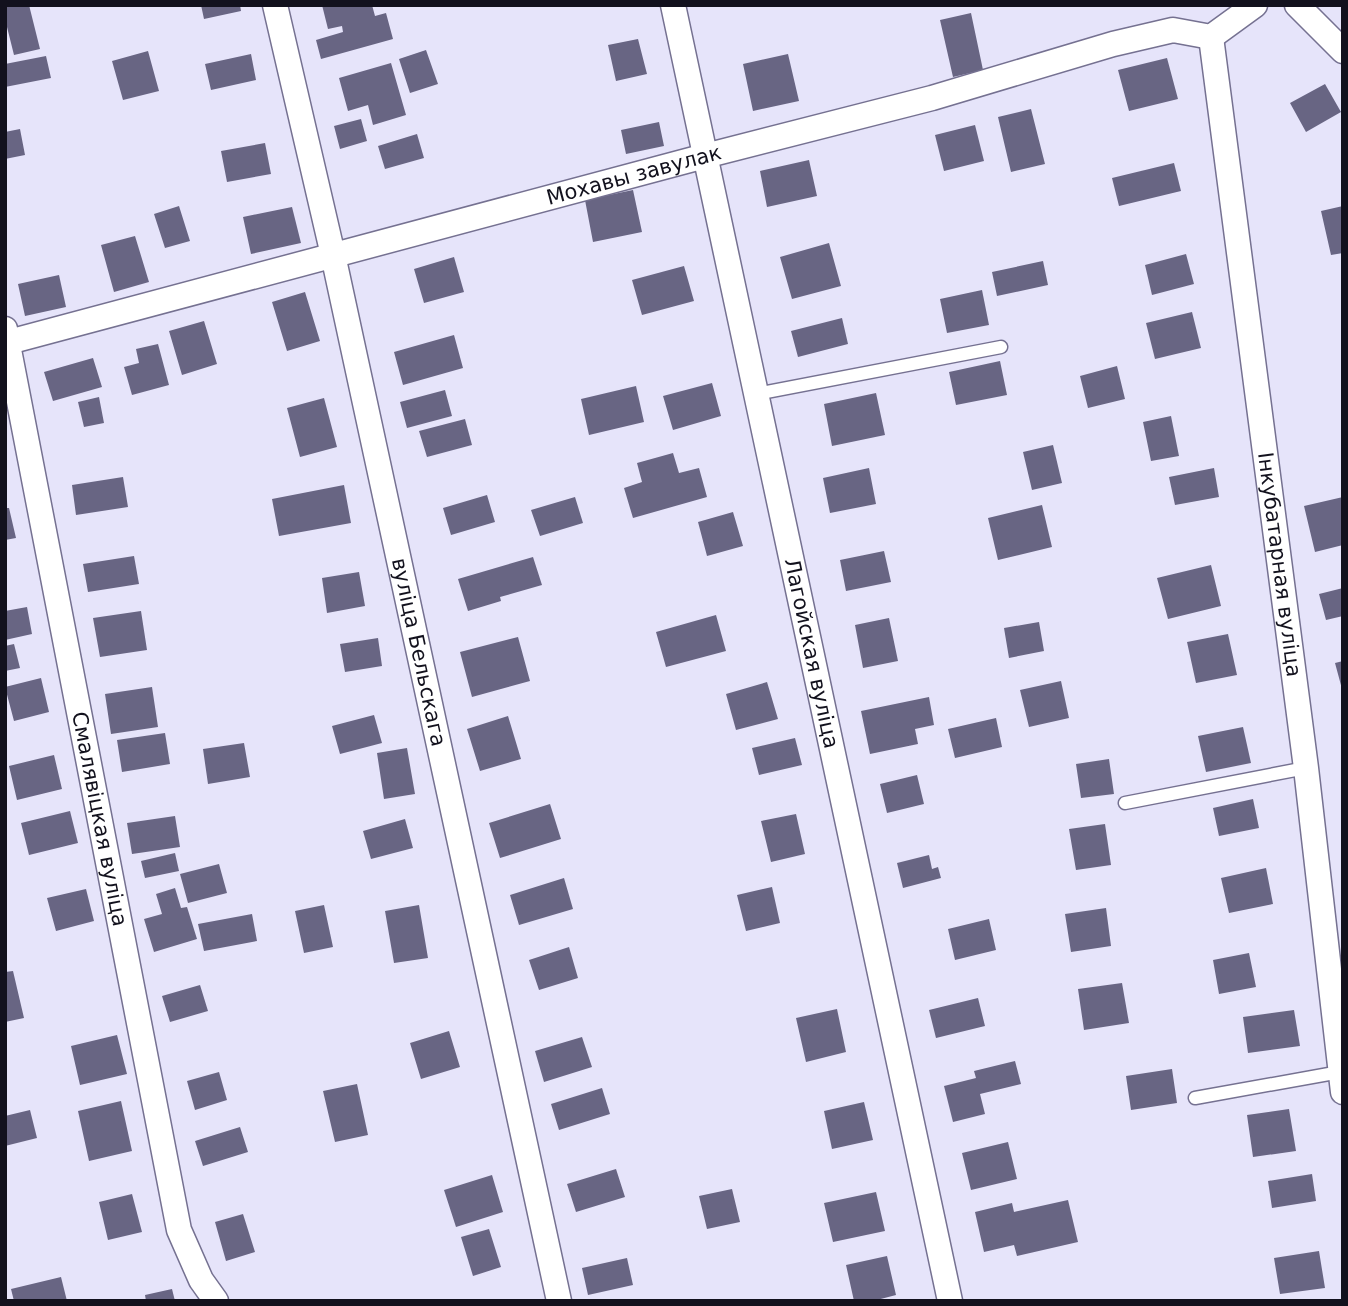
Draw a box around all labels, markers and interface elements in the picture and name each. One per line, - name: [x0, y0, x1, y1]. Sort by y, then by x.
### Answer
- street label: Мохавы завулак: [544, 140, 724, 210]
- street label: Інкубатарная вуліца: [1253, 451, 1306, 678]
- street label: вуліца Бельскага: [387, 556, 451, 749]
- street label: Лагойская вуліца: [780, 556, 844, 751]
- street label: Смалявіцкая вуліца: [67, 710, 132, 928]

